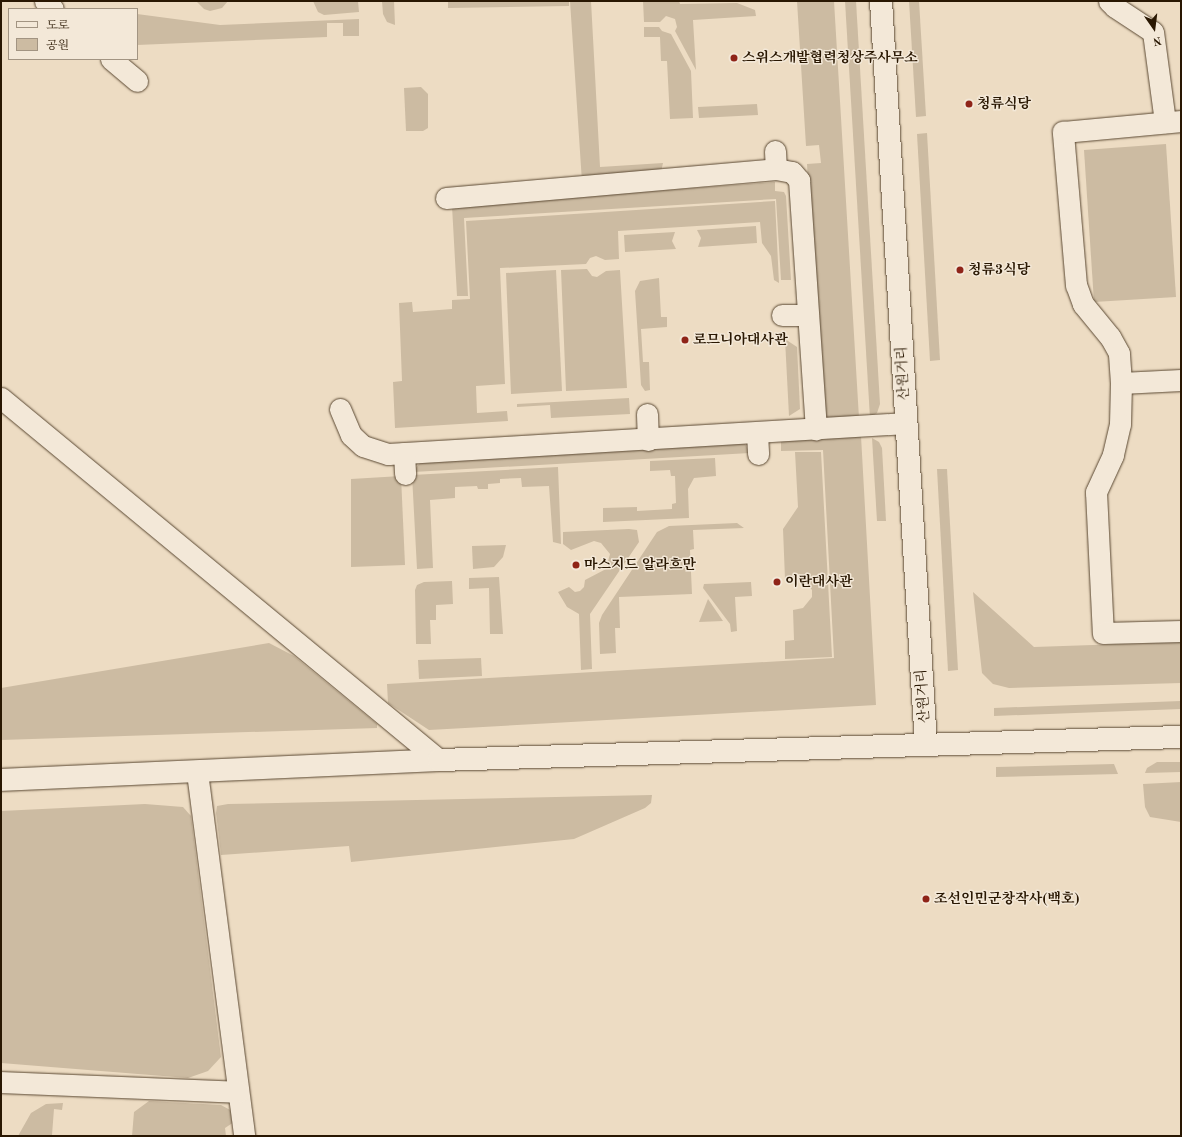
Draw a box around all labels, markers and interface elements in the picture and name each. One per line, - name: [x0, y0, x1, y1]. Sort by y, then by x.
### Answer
- legend: [8, 8, 138, 60]
- north arrow: [1134, 8, 1174, 48]
- text: 도로: [46, 20, 69, 32]
- text: N: [1152, 34, 1162, 46]
- text: 공원: [46, 40, 69, 52]
- place label: 스위스개발협력청상주사무소: [742, 50, 918, 66]
- marker: 스위스개발협력청상주사무소: [729, 53, 739, 63]
- place label: 청류식당: [977, 96, 1031, 112]
- marker: 청류식당: [964, 99, 974, 109]
- place label: 청류3식당: [968, 262, 1030, 278]
- marker: 청류3식당: [955, 265, 965, 275]
- place label: 로므니아대사관: [693, 332, 788, 348]
- marker: 로므니아대사관: [680, 335, 690, 345]
- street label: 산원거리: [893, 346, 913, 400]
- place label: 마스지드 알라흐만: [584, 557, 696, 573]
- marker: 마스지드 알라흐만: [571, 560, 581, 570]
- place label: 이란대사관: [785, 574, 853, 590]
- marker: 이란대사관: [772, 577, 782, 587]
- street label: 산원거리: [913, 668, 933, 724]
- place label: 조선인민군창작사(백호): [934, 891, 1080, 907]
- marker: 조선인민군창작사(백호): [921, 894, 931, 904]

